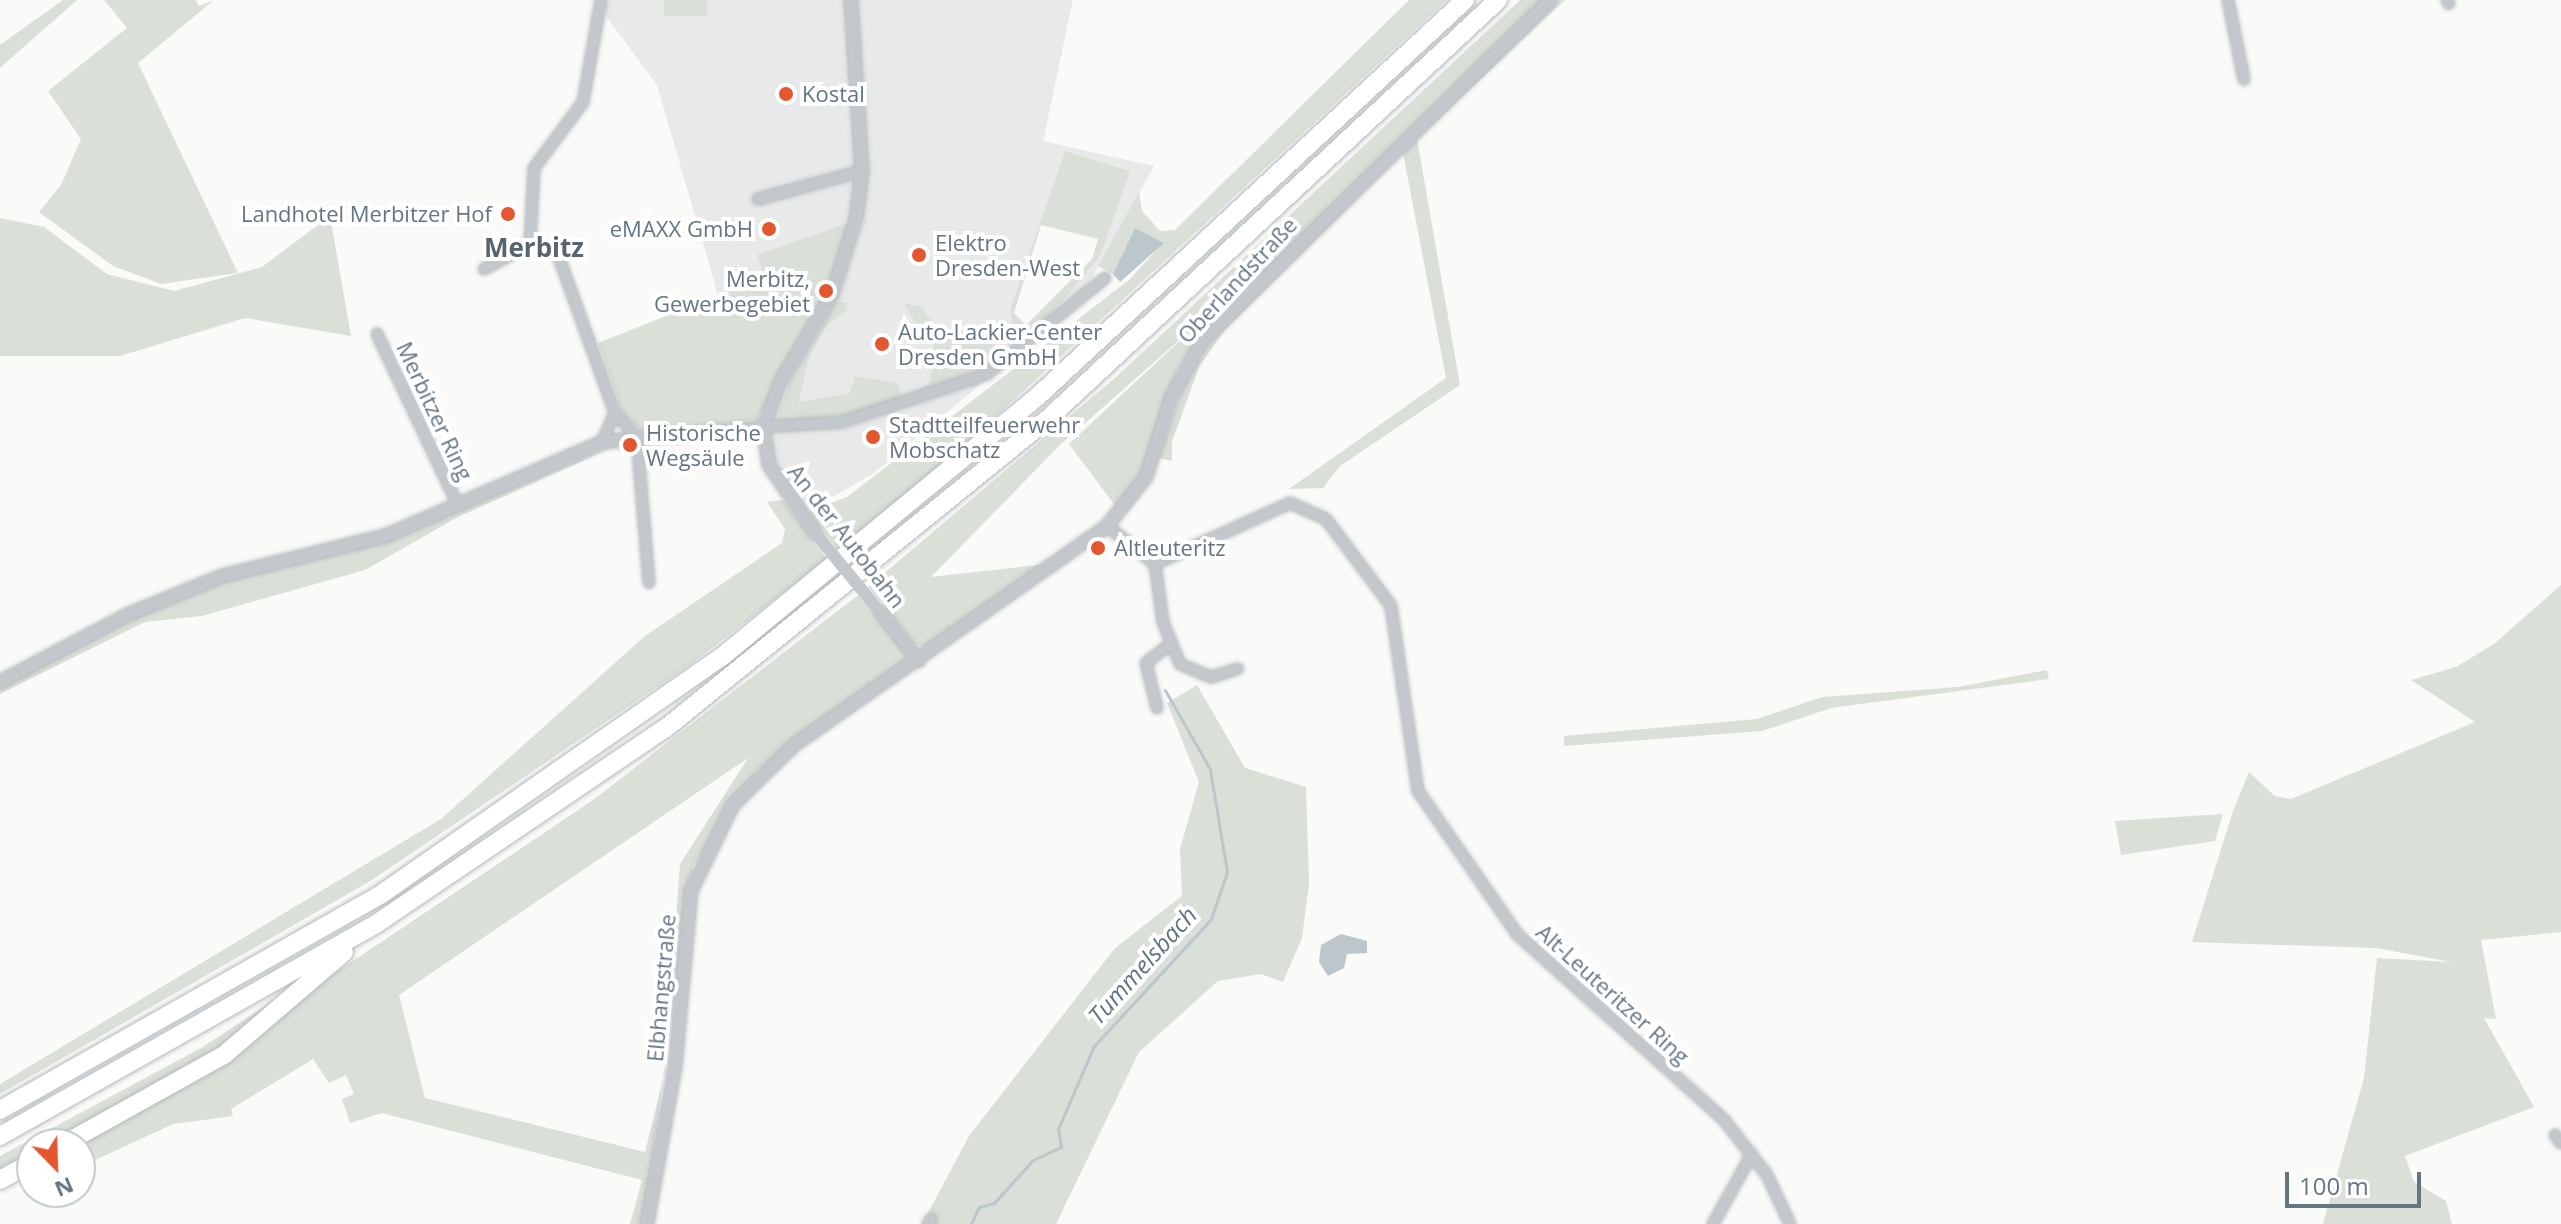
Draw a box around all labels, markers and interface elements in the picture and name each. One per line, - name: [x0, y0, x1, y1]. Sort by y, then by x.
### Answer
- place label: Kostal: [802, 81, 865, 107]
- marker: Kostal: [777, 85, 795, 103]
- place label: Landhotel Merbitzer Hof: [241, 201, 492, 227]
- marker: Landhotel Merbitzer Hof: [499, 205, 517, 223]
- street label: Oberlandstraße: [1172, 212, 1302, 348]
- place label: eMAXX GmbH: [610, 216, 753, 242]
- marker: eMAXX GmbH: [760, 220, 778, 238]
- place label: Elektro Dresden-West: [935, 229, 1080, 280]
- district label: Merbitz: [484, 232, 584, 264]
- marker: Elektro Dresden-West: [910, 246, 928, 264]
- place label: Merbitz, Gewerbegebiet: [654, 265, 810, 316]
- marker: Merbitz, Gewerbegebiet: [817, 282, 835, 300]
- place label: Auto-Lackier-Center Dresden GmbH: [898, 318, 1102, 370]
- marker: Auto-Lackier-Center Dresden GmbH: [873, 335, 891, 353]
- street label: Merbitzer Ring: [391, 337, 479, 485]
- place label: Stadtteilfeuerwehr Mobschatz: [889, 411, 1080, 462]
- place label: Historische Wegsäule: [646, 419, 761, 470]
- marker: Stadtteilfeuerwehr Mobschatz: [864, 428, 882, 446]
- marker: Historische Wegsäule: [621, 436, 639, 454]
- street label: An der Autobahn: [783, 459, 911, 613]
- place label: Altleuteritz: [1114, 535, 1226, 561]
- marker: Altleuteritz: [1089, 539, 1107, 557]
- water label: Tummelsbach: [1082, 900, 1202, 1030]
- street label: Elbhangstraße: [641, 913, 681, 1063]
- street label: Alt-Leuteritzer Ring: [1531, 919, 1695, 1069]
- north arrow: [16, 1128, 96, 1208]
- scale bar: [2289, 1156, 2425, 1206]
- text: 100 m: [2299, 1169, 2369, 1202]
- text: N: [51, 1171, 79, 1206]

